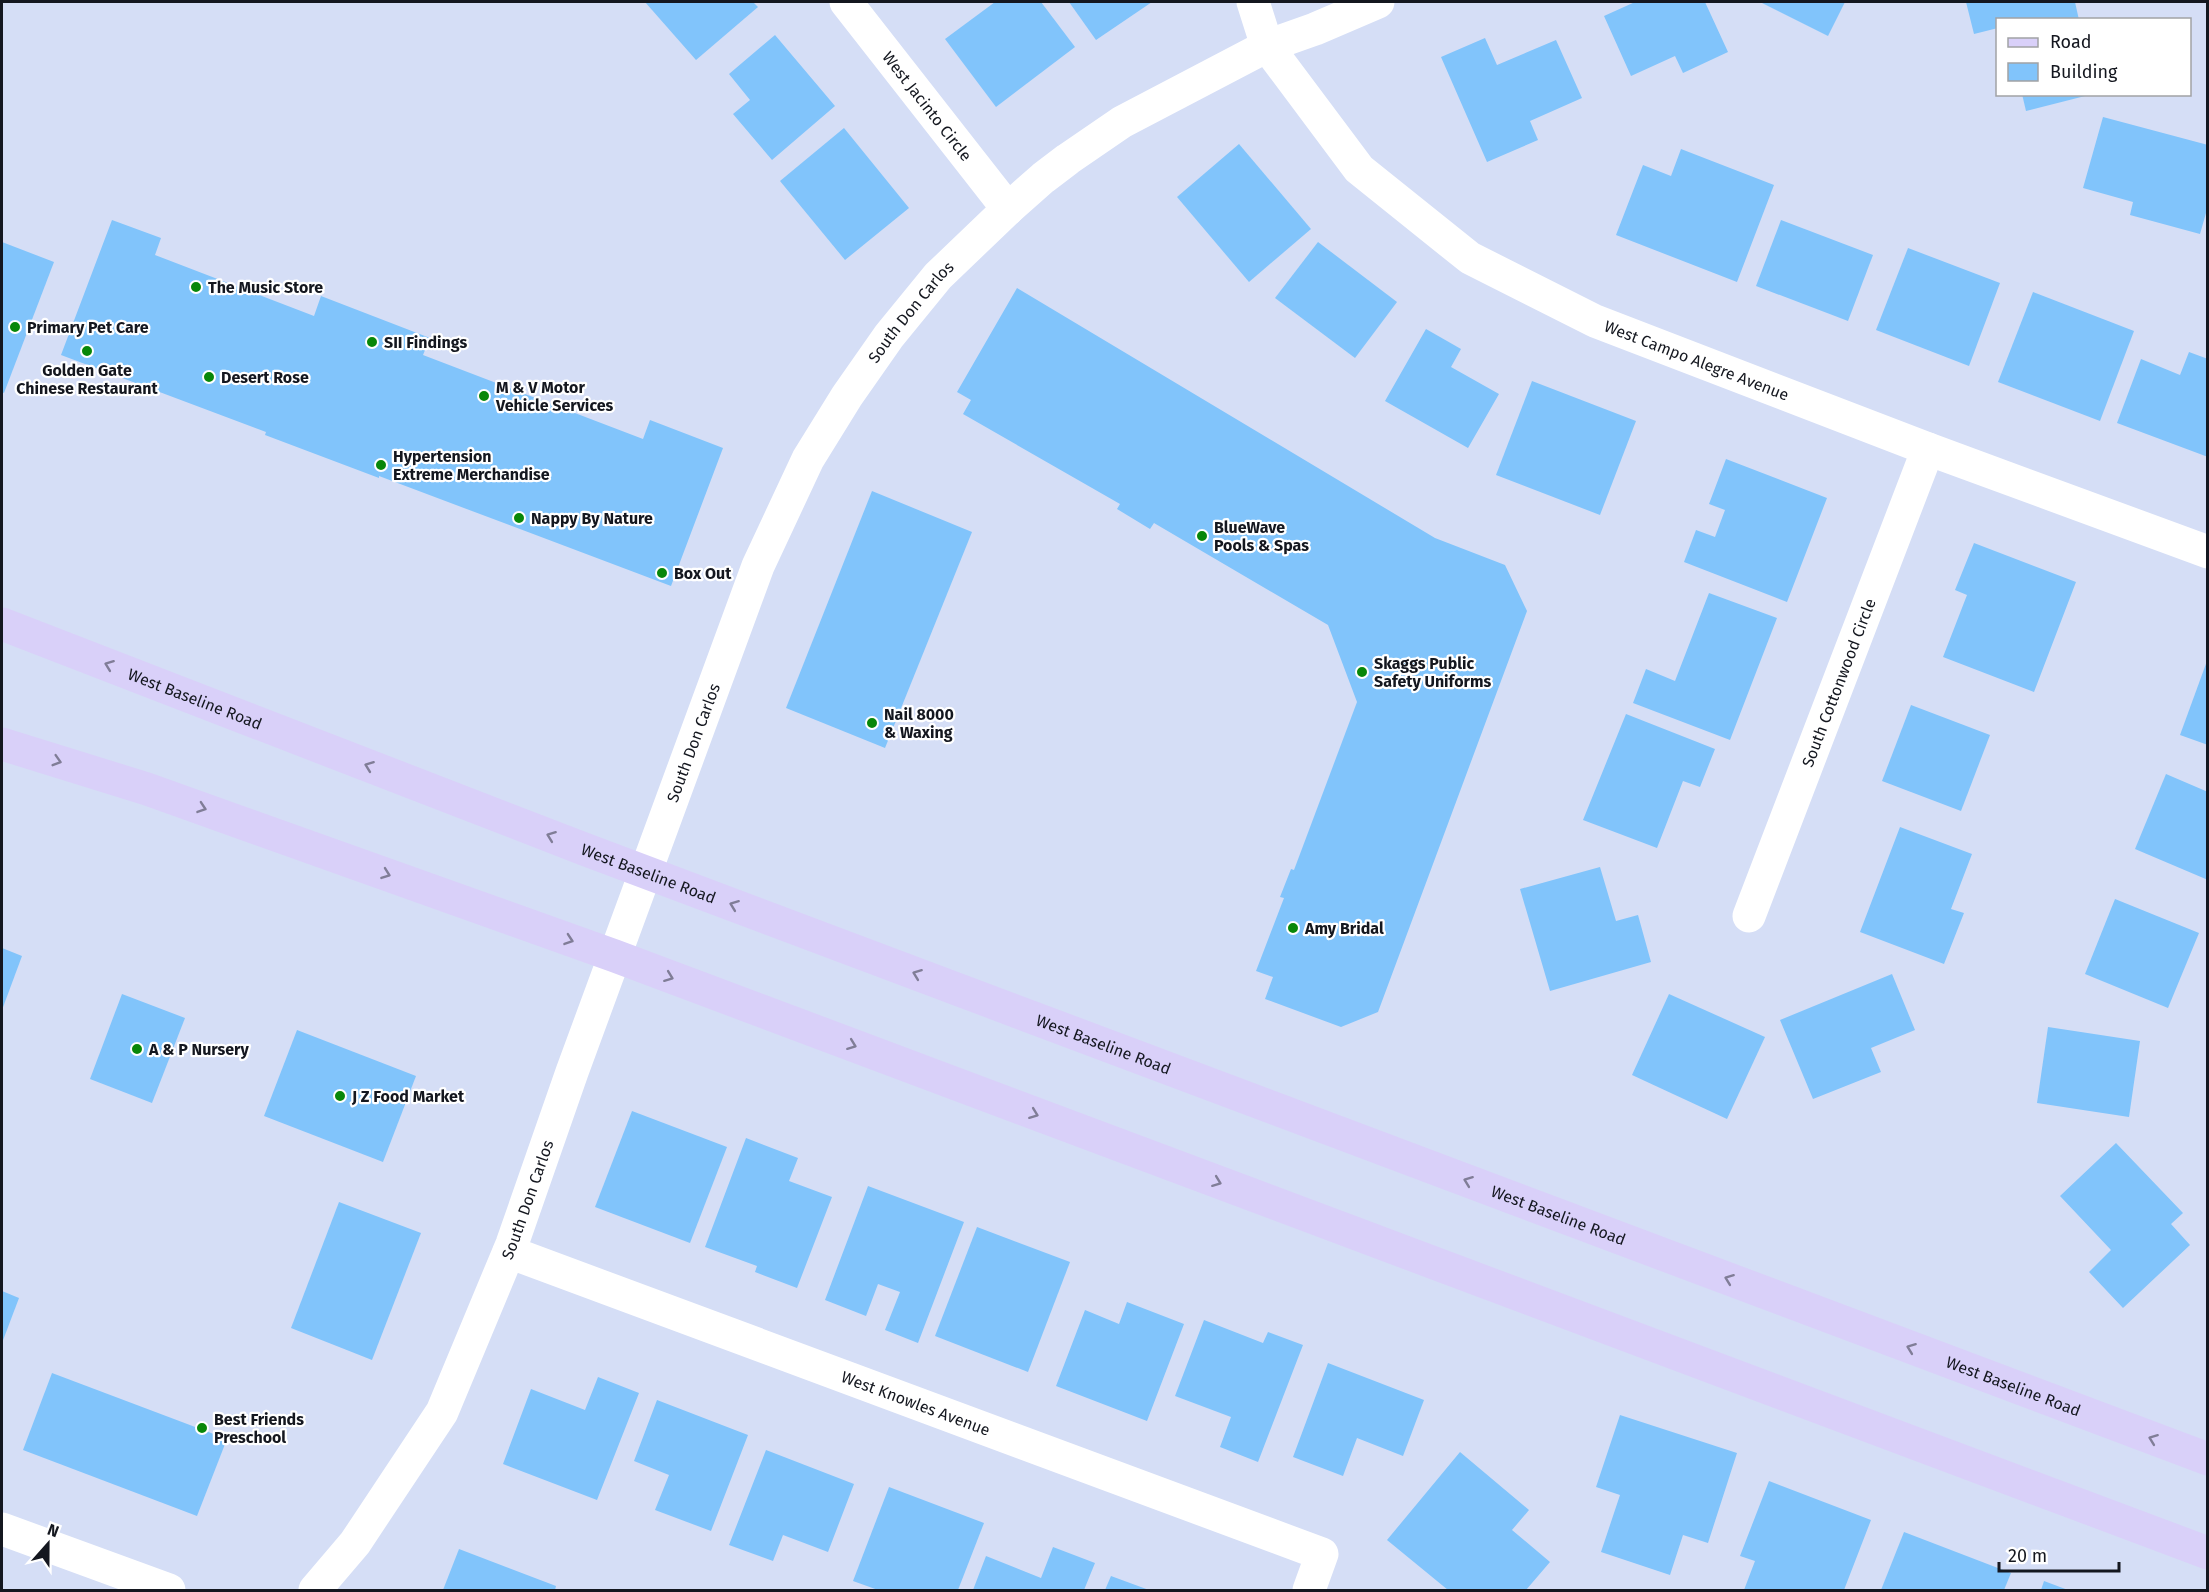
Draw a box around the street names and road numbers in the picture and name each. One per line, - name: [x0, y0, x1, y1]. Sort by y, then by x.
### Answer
- street label: West Jacinto Circle: [879, 47, 976, 165]
- street label: South Don Carlos: [864, 257, 957, 366]
- street label: West Campo Alegre Avenue: [1602, 316, 1792, 404]
- street label: South Cottonwood Circle: [1798, 596, 1879, 770]
- street label: West Baseline Road: [125, 664, 265, 733]
- street label: South Don Carlos: [663, 681, 724, 805]
- street label: West Baseline Road: [579, 839, 719, 907]
- street label: West Baseline Road: [1034, 1010, 1174, 1078]
- street label: South Don Carlos: [497, 1137, 557, 1262]
- street label: West Baseline Road: [1489, 1181, 1629, 1249]
- street label: West Baseline Road: [1944, 1352, 2083, 1420]
- street label: West Knowles Avenue: [839, 1367, 993, 1439]

